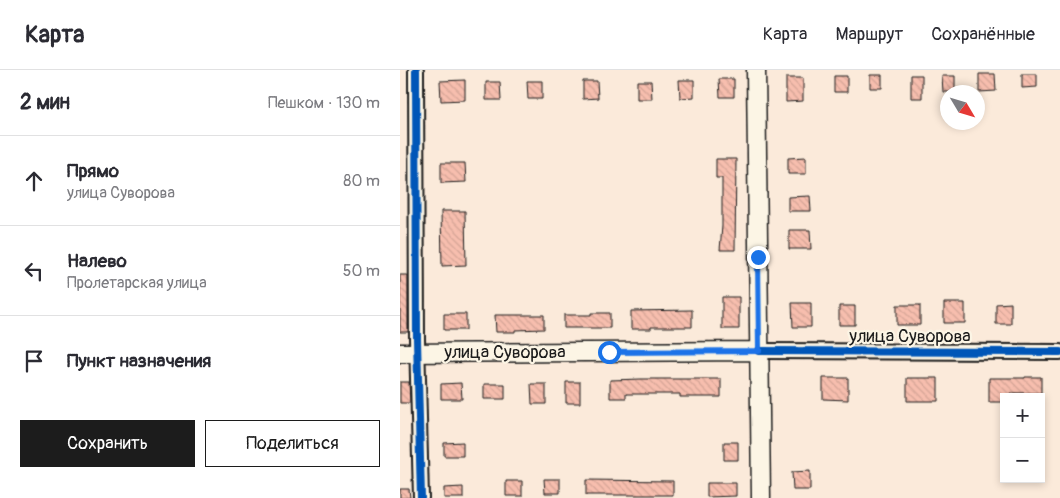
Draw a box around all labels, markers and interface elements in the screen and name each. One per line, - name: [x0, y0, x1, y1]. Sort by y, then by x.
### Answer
- text: Карта: [25, 20, 84, 49]
- text: Карта: [763, 23, 807, 46]
- text: Маршрут: [835, 23, 903, 46]
- text: Сохранённые: [931, 23, 1035, 46]
- north arrow: [940, 85, 985, 130]
- text: 2 мин: [20, 89, 70, 116]
- text: Пешком · 130 m: [268, 93, 380, 113]
- text: Прямо: [67, 159, 119, 183]
- icon: ahead: [20, 167, 48, 195]
- text: 80 m: [343, 171, 380, 191]
- text: улица Суворова: [67, 183, 175, 203]
- route end: [747, 246, 770, 269]
- text: Налево: [67, 249, 127, 273]
- icon: left: [20, 257, 48, 285]
- text: 50 m: [343, 261, 380, 281]
- text: Пролетарская улица: [67, 273, 207, 293]
- street label: улица Суворова: [848, 325, 971, 348]
- street label: улица Суворова: [443, 341, 566, 364]
- route start: [598, 341, 621, 364]
- icon: arrive: [20, 347, 48, 375]
- text: Пункт назначения: [67, 349, 211, 373]
- map controls: [1000, 393, 1045, 483]
- button: +: [1000, 393, 1045, 438]
- button: Сохранить: [20, 420, 195, 467]
- button: Поделиться: [205, 420, 380, 467]
- button: −: [1000, 438, 1045, 483]

